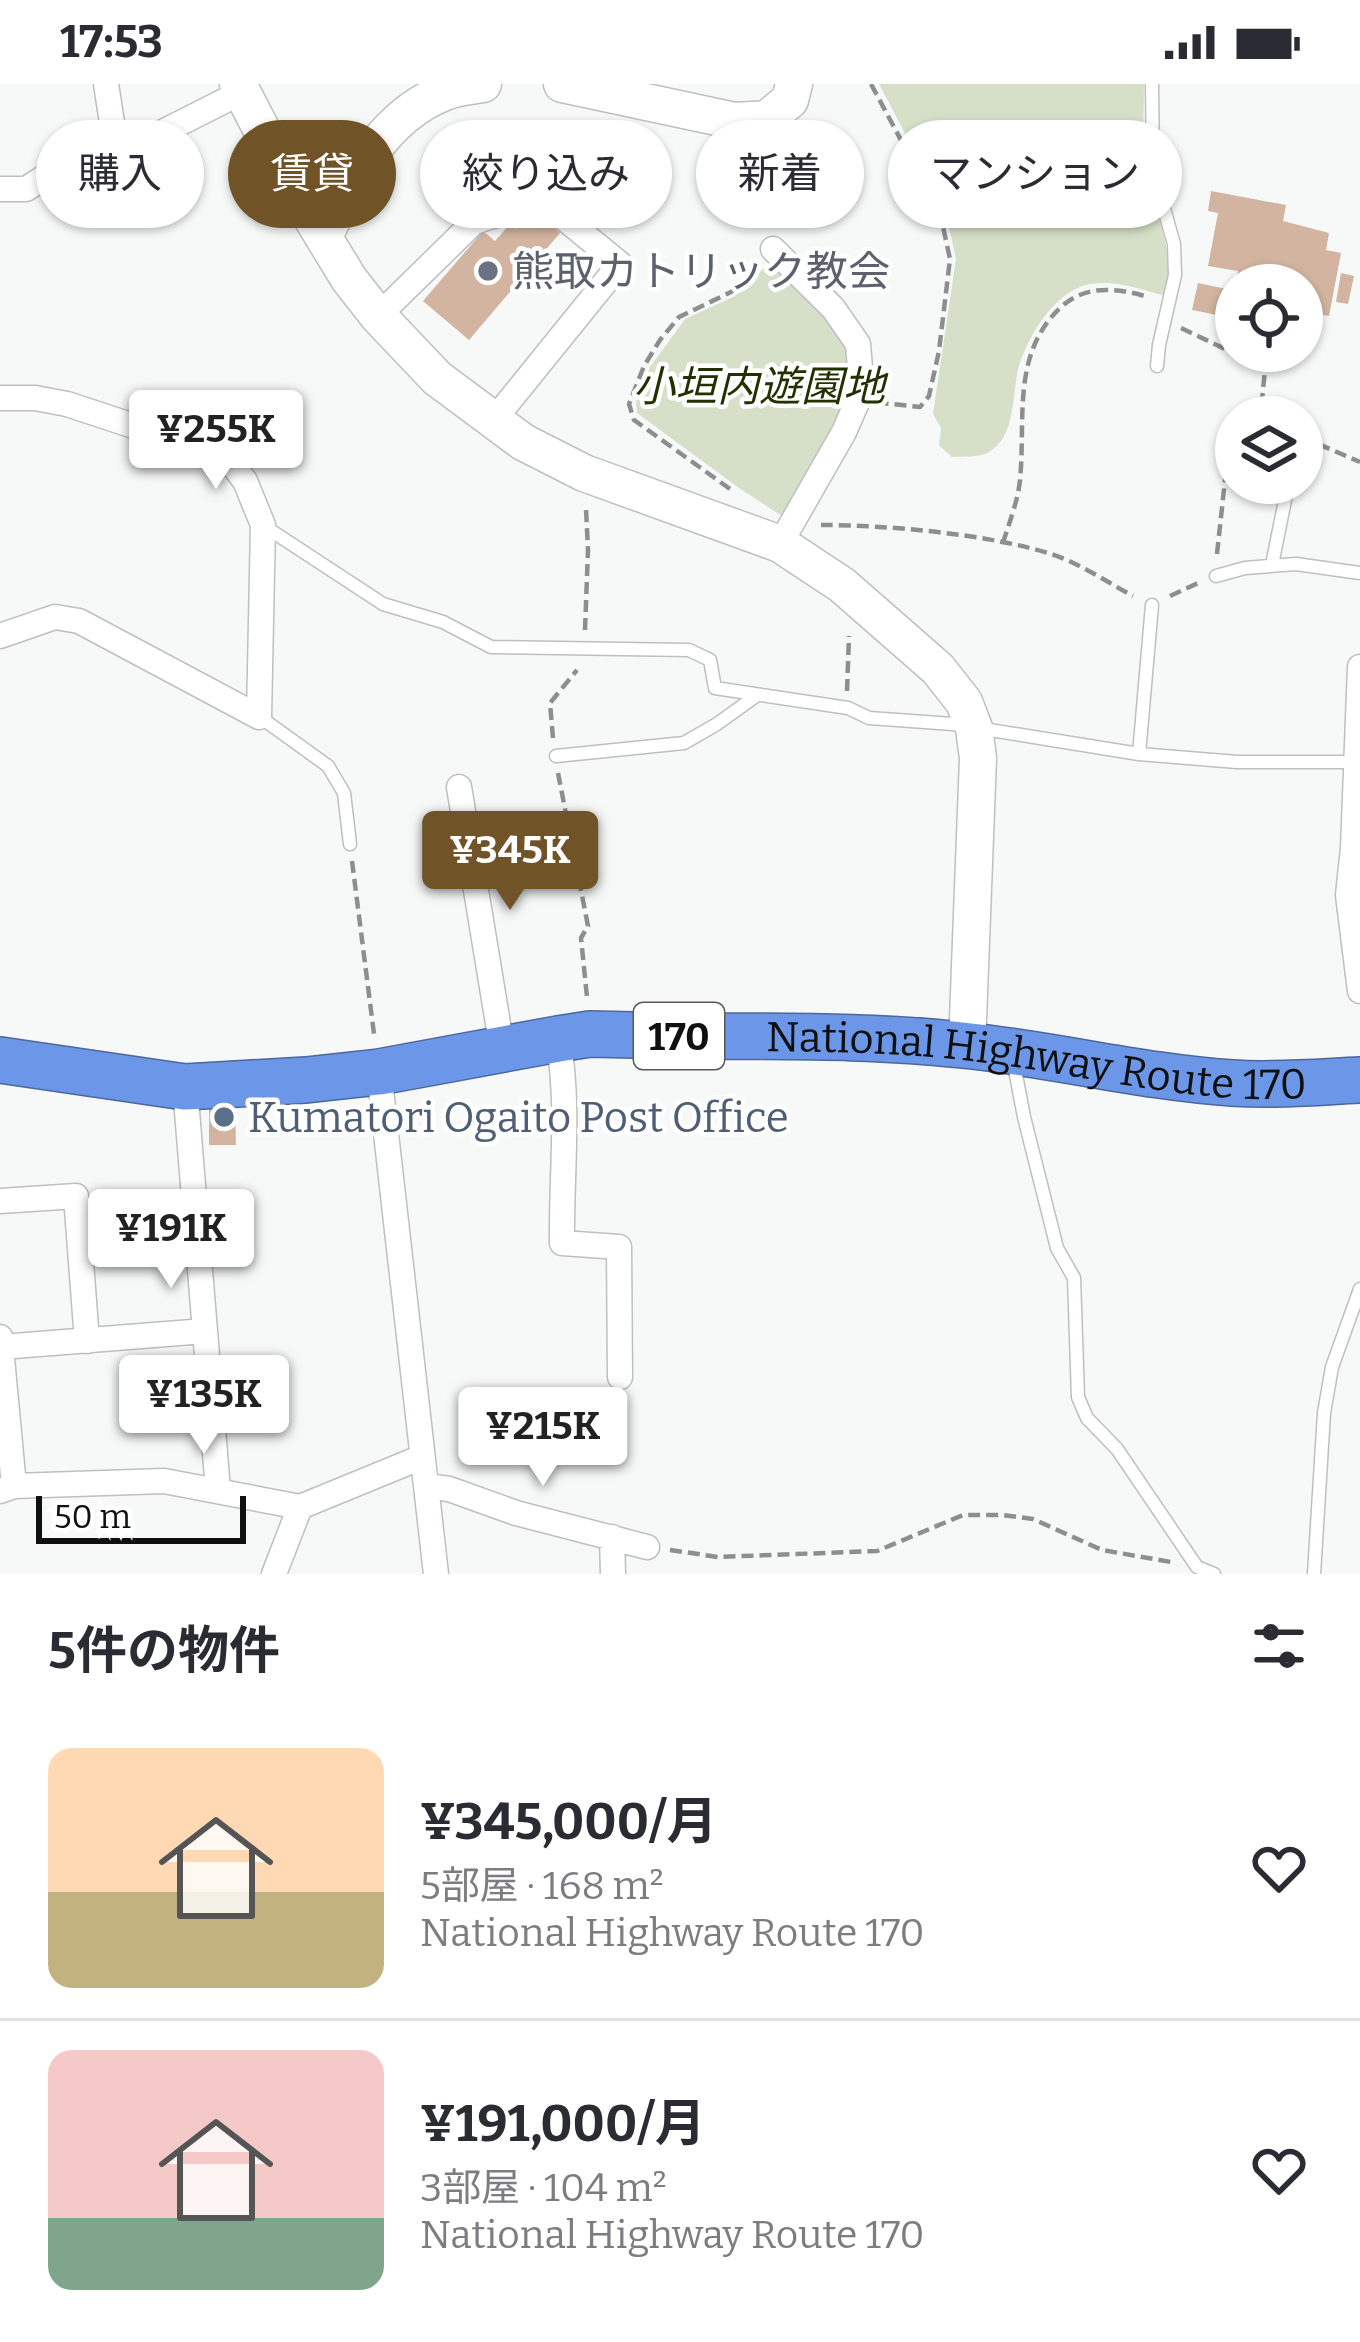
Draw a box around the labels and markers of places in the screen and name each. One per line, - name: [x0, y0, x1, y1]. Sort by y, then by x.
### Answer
- place label: 熊取カトリック教会: [512, 247, 890, 297]
- marker: 熊取カトリック教会: [475, 258, 501, 284]
- pin: ¥255K: [132, 390, 300, 492]
- pin: ¥345K: [426, 811, 594, 913]
- place label: Kumatori Ogaito Post Office: [248, 1093, 789, 1143]
- marker: Kumatori Ogaito Post Office: [211, 1104, 237, 1130]
- pin: ¥191K: [87, 1189, 255, 1291]
- pin: ¥135K: [120, 1355, 288, 1457]
- pin: ¥215K: [459, 1387, 627, 1489]

